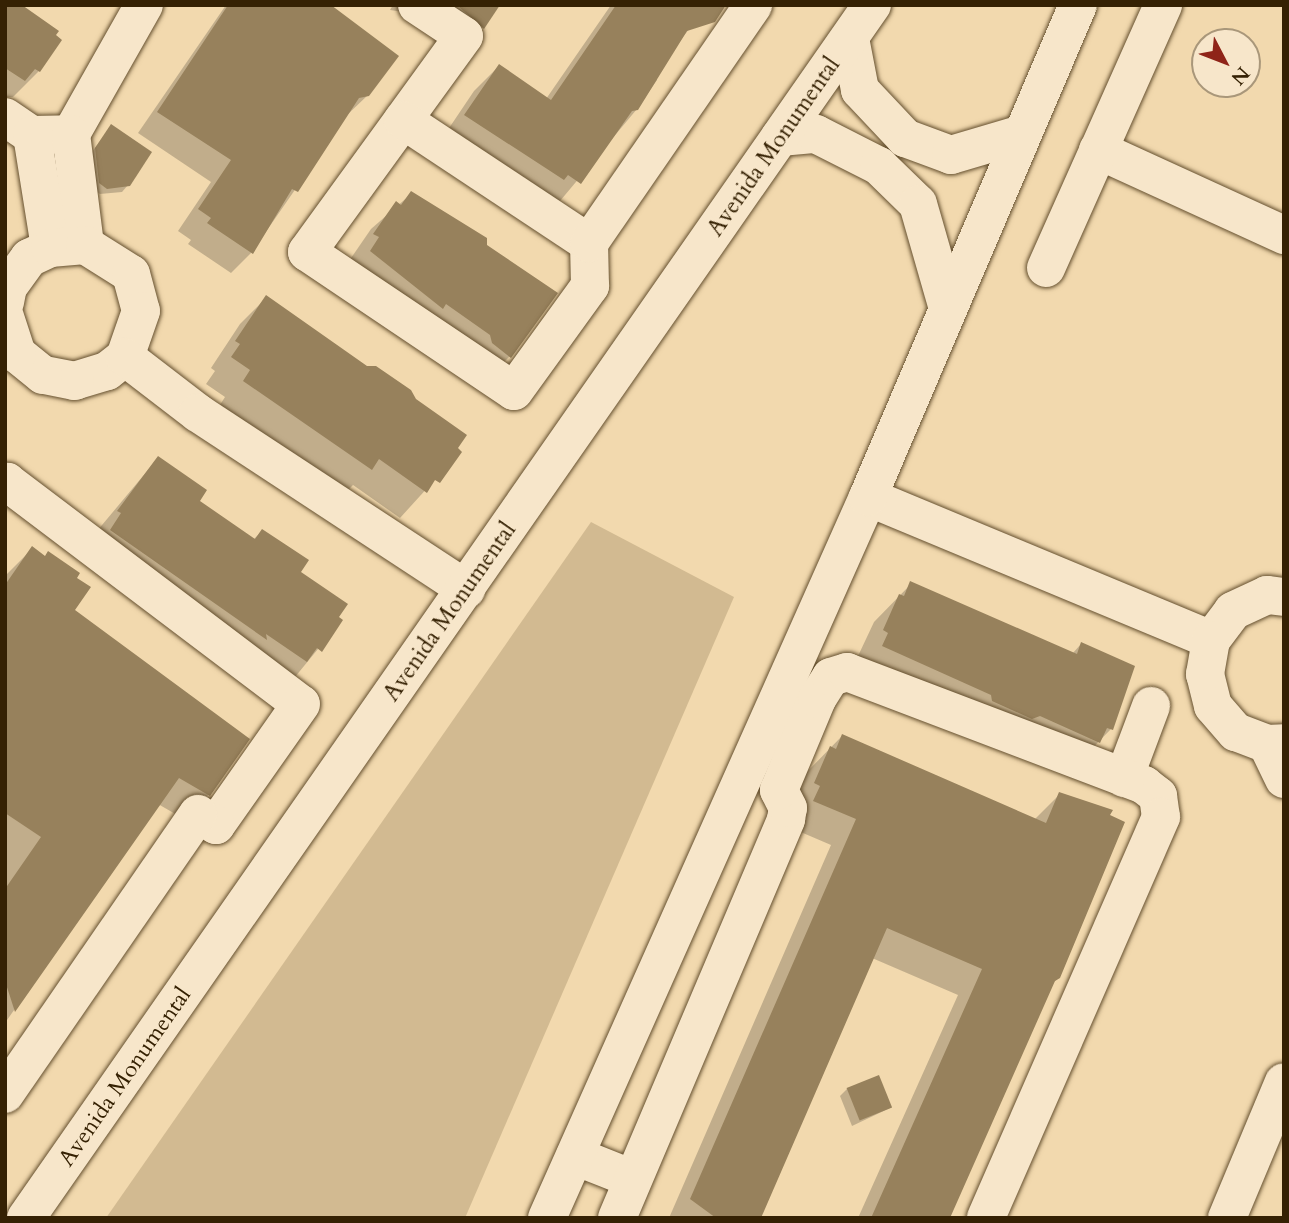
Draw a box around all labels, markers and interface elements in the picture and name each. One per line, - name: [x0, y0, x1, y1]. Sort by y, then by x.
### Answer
- north arrow: [1191, 28, 1261, 98]
- street label: Avenida Monumental: [702, 52, 846, 242]
- text: N: [1225, 61, 1255, 91]
- street label: Avenida Monumental: [378, 517, 522, 707]
- street label: Avenida Monumental: [53, 982, 197, 1172]

